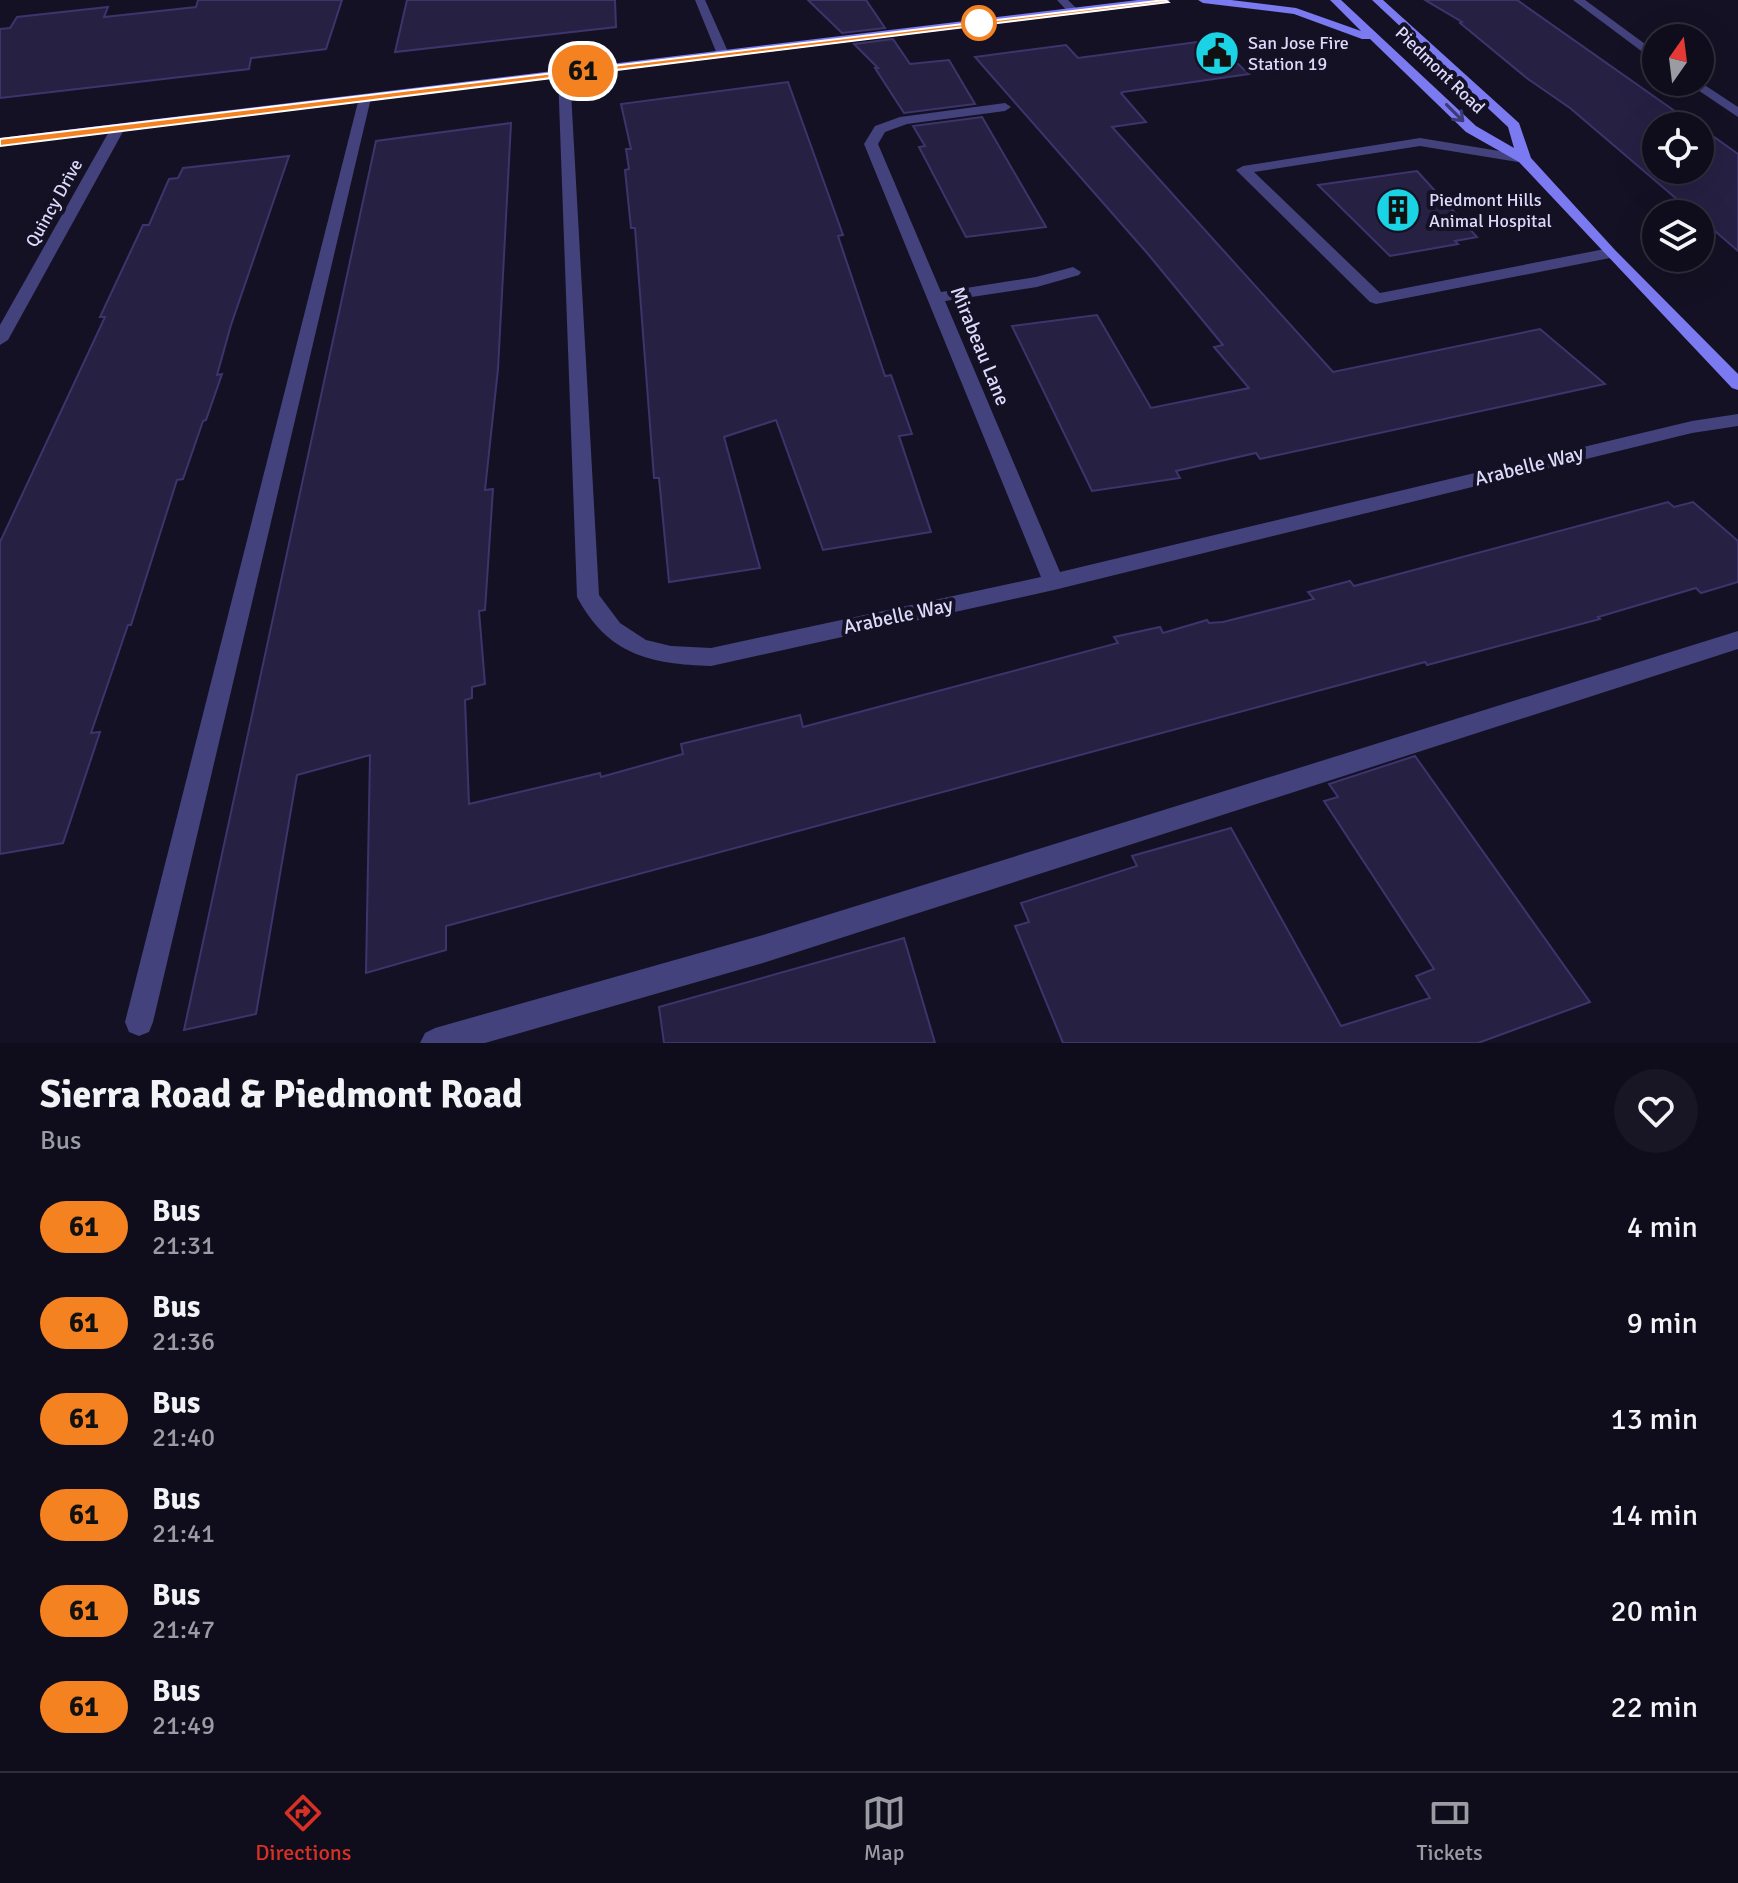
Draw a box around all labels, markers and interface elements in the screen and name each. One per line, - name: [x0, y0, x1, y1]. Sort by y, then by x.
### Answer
- unlabelled marker: [962, 6, 996, 40]
- street label: Piedmont Road: [1391, 22, 1489, 118]
- north arrow: [1642, 24, 1714, 96]
- map controls: [1642, 24, 1714, 272]
- public building icon: San Jose Fire Station 19: [1193, 29, 1241, 77]
- place label: San Jose Fire Station 19: [1248, 32, 1349, 75]
- line badge: 61: [547, 45, 619, 97]
- text: 61: [568, 54, 598, 88]
- one-way arrow: [1445, 103, 1464, 122]
- button: locate: [1642, 112, 1714, 184]
- street label: Quincy Drive: [21, 155, 87, 251]
- building icon: Piedmont Hills Animal Hospital: [1374, 186, 1422, 234]
- place label: Piedmont Hills Animal Hospital: [1429, 189, 1552, 232]
- button: layers: [1642, 200, 1714, 272]
- street label: Mirabeau Lane: [945, 283, 1015, 409]
- street label: Arabelle Way: [1472, 440, 1587, 492]
- street label: Arabelle Way: [841, 592, 956, 640]
- button: heart: [1614, 1069, 1698, 1153]
- text: Sierra Road & Piedmont Road: [40, 1071, 523, 1118]
- text: Bus: [40, 1125, 81, 1157]
- text: Bus: [152, 1193, 200, 1230]
- text: 4 min: [1627, 1209, 1698, 1246]
- text: 61: [69, 1210, 99, 1244]
- text: 21:31: [152, 1230, 215, 1262]
- text: Bus: [152, 1289, 200, 1326]
- text: 9 min: [1627, 1305, 1698, 1342]
- text: 61: [69, 1306, 99, 1340]
- text: 21:36: [152, 1326, 215, 1358]
- text: Bus: [152, 1385, 200, 1422]
- text: 13 min: [1611, 1401, 1698, 1438]
- text: 61: [69, 1402, 99, 1436]
- text: 21:40: [152, 1422, 215, 1454]
- text: Bus: [152, 1481, 200, 1518]
- text: 14 min: [1611, 1497, 1698, 1534]
- text: 61: [69, 1498, 99, 1532]
- text: 21:41: [152, 1518, 215, 1550]
- text: Bus: [152, 1577, 200, 1614]
- text: 20 min: [1611, 1593, 1698, 1630]
- text: 61: [69, 1594, 99, 1628]
- text: 21:47: [152, 1614, 215, 1646]
- text: Bus: [152, 1673, 200, 1710]
- text: 22 min: [1611, 1689, 1698, 1726]
- text: 61: [69, 1690, 99, 1724]
- text: 21:49: [152, 1710, 215, 1742]
- tab: Directions: [255, 1791, 351, 1866]
- tab: Map: [862, 1791, 906, 1866]
- tab: Tickets: [1417, 1791, 1483, 1866]

